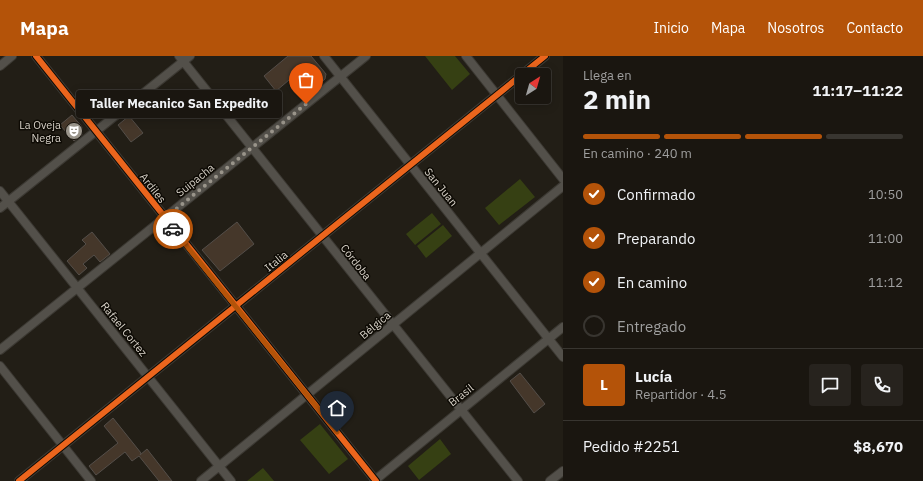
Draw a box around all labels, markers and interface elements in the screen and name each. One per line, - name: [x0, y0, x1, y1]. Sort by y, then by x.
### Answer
- text: Mapa: [20, 16, 69, 40]
- text: Inicio: [653, 19, 689, 37]
- text: Mapa: [711, 19, 745, 37]
- text: Nosotros: [767, 19, 824, 37]
- text: Contacto: [846, 19, 903, 37]
- pin: [289, 63, 323, 104]
- text: Llega en: [583, 67, 632, 84]
- north arrow: [515, 68, 551, 104]
- map controls: [515, 68, 551, 104]
- icon: bag: [295, 69, 317, 91]
- text: 11:17–11:22: [812, 81, 903, 100]
- text: 2 min: [583, 82, 651, 116]
- callout: Taller Mecanico San Expedito: [76, 90, 282, 118]
- text: Taller Mecanico San Expedito: [90, 95, 268, 112]
- place label: La Oveja Negra: [19, 118, 61, 145]
- theatre icon: La Oveja Negra: [64, 121, 84, 141]
- text: En camino · 240 m: [583, 145, 692, 162]
- street label: Suipacha: [173, 160, 217, 200]
- street label: San Juan: [421, 165, 461, 209]
- street label: Ardiles: [137, 170, 169, 206]
- icon: check: [583, 183, 605, 205]
- text: Confirmado: [617, 185, 695, 204]
- text: 10:50: [868, 186, 903, 203]
- courier: [153, 209, 193, 249]
- icon: car: [162, 218, 184, 240]
- icon: check: [583, 227, 605, 249]
- text: Preparando: [617, 229, 695, 248]
- text: 11:00: [868, 230, 903, 247]
- street label: Córdoba: [338, 241, 374, 283]
- street label: Italia: [262, 247, 291, 275]
- icon: check: [583, 271, 605, 293]
- text: En camino: [617, 273, 687, 292]
- text: 11:12: [868, 274, 903, 291]
- street label: Rafael Cortez: [98, 299, 150, 359]
- street label: Bélgica: [357, 308, 393, 342]
- text: Entregado: [617, 317, 686, 336]
- button: chat: [809, 364, 851, 406]
- button: phone: [861, 364, 903, 406]
- text: Lucía: [635, 367, 672, 386]
- text: L: [600, 375, 608, 394]
- street label: Brasil: [446, 381, 476, 409]
- text: Repartidor · 4.5: [635, 386, 726, 403]
- pin: [320, 391, 354, 432]
- icon: home: [326, 397, 348, 419]
- text: Pedido #2251: [583, 437, 680, 456]
- text: $8,670: [853, 437, 903, 456]

